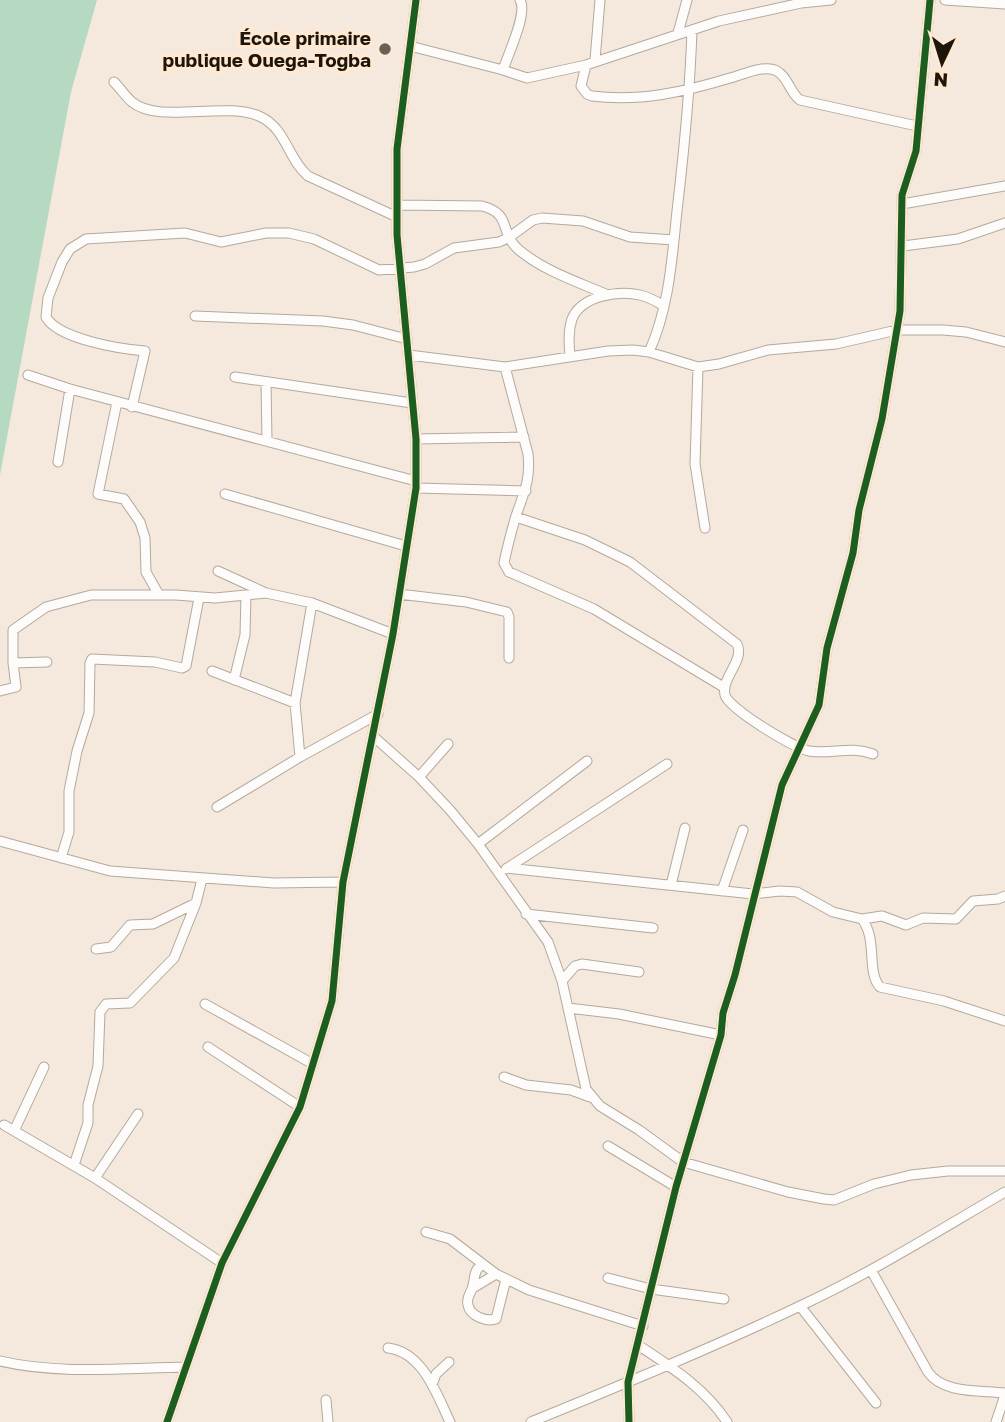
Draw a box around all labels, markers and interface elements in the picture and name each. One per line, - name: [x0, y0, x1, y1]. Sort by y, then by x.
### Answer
- place label: École primaire publique Ouega-Togba: [163, 26, 371, 71]
- north arrow: [907, 28, 977, 98]
- marker: École primaire publique Ouega-Togba: [377, 41, 393, 57]
- text: N: [933, 68, 949, 92]

